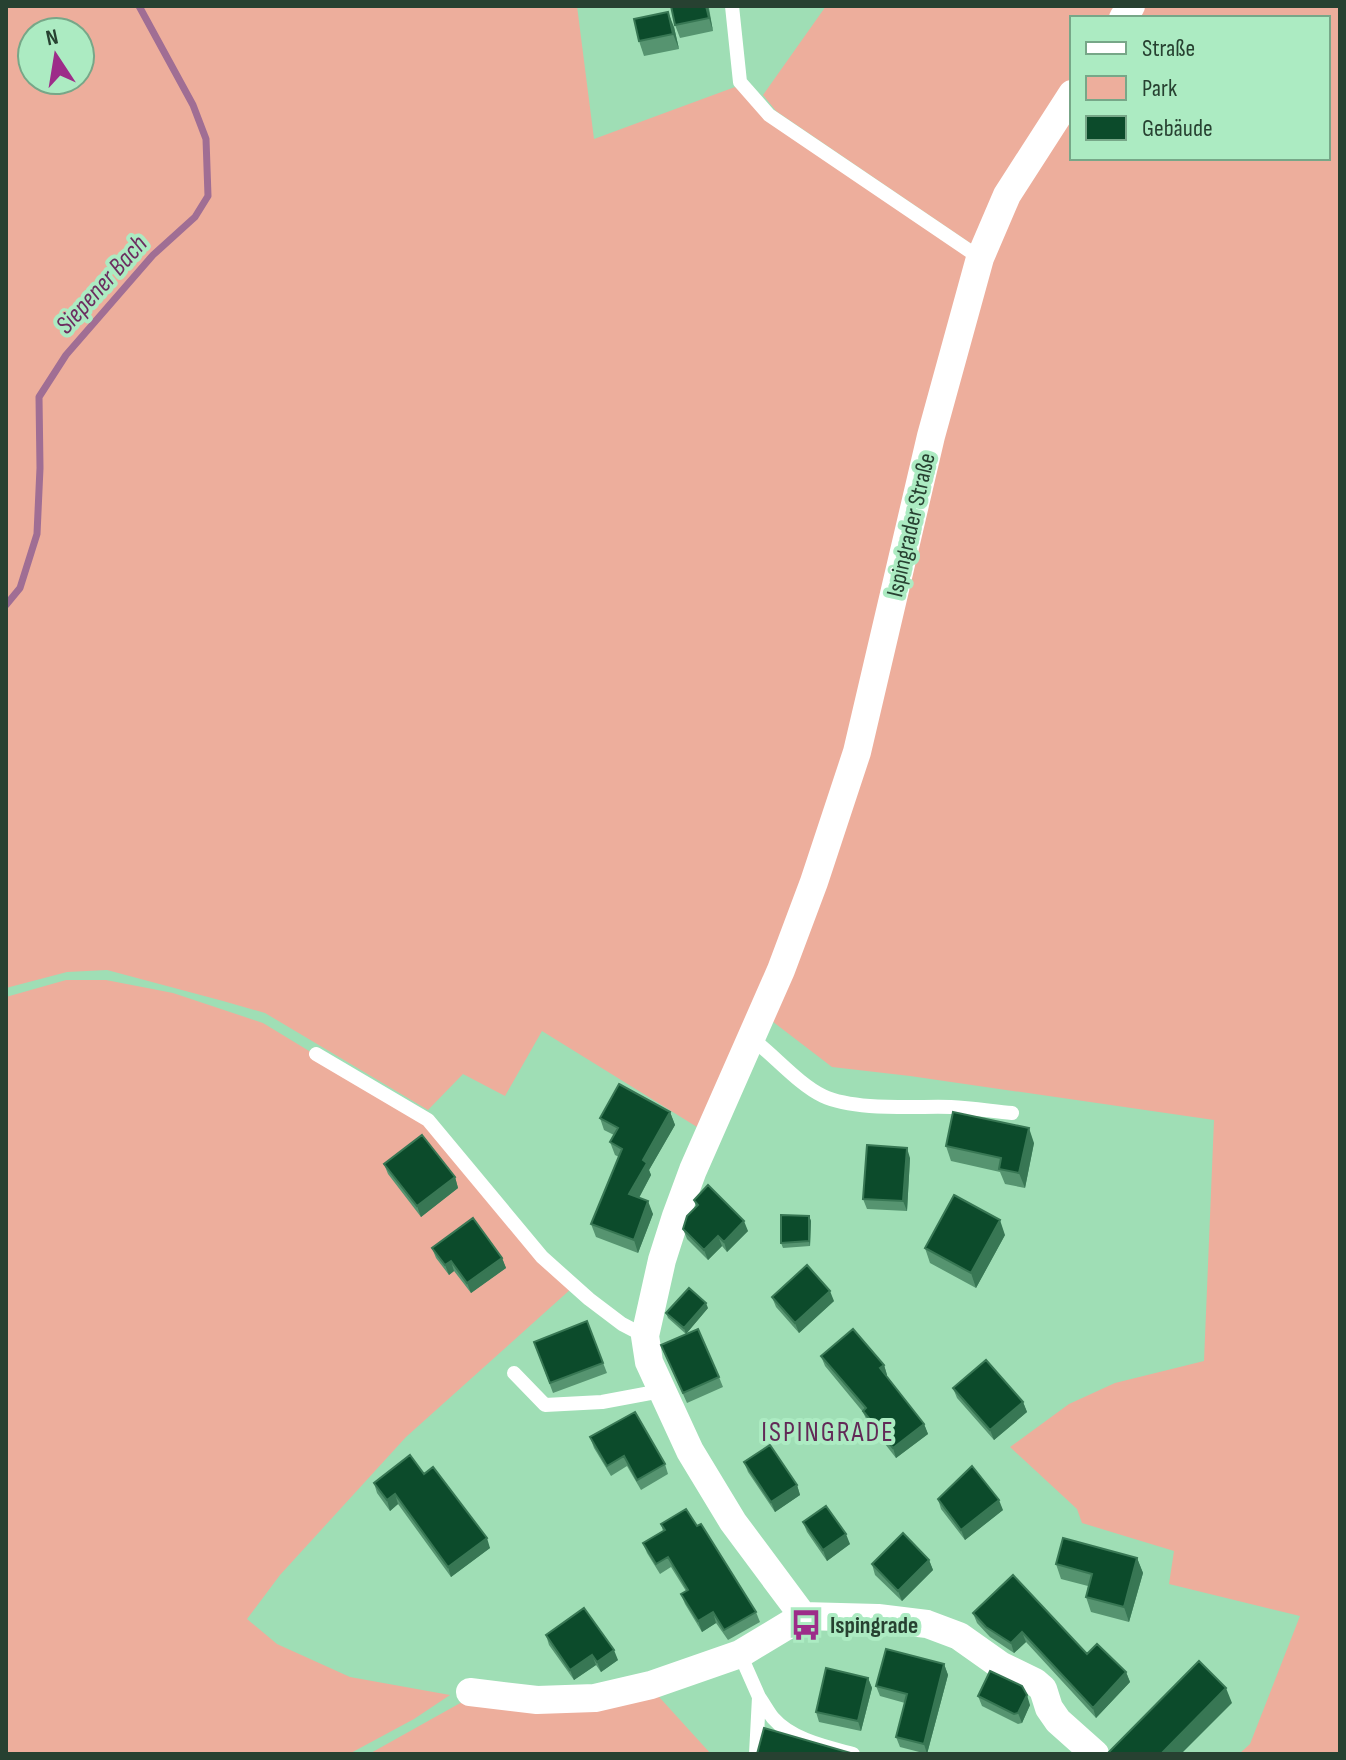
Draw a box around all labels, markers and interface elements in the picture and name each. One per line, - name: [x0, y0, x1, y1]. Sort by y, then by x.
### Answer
- north arrow: [16, 16, 96, 96]
- legend: [1070, 16, 1330, 160]
- text: N: [44, 23, 61, 52]
- text: Straße: [1142, 34, 1195, 63]
- text: Park: [1142, 74, 1177, 103]
- text: Gebäude: [1142, 114, 1213, 143]
- water label: Siepener Bach: [50, 229, 154, 341]
- street label: Ispingrader Straße: [880, 450, 942, 600]
- district label: ISPINGRADE: [761, 1416, 895, 1449]
- bus stop icon: Ispingrade: [789, 1608, 823, 1642]
- place label: Ispingrade: [830, 1611, 918, 1640]

